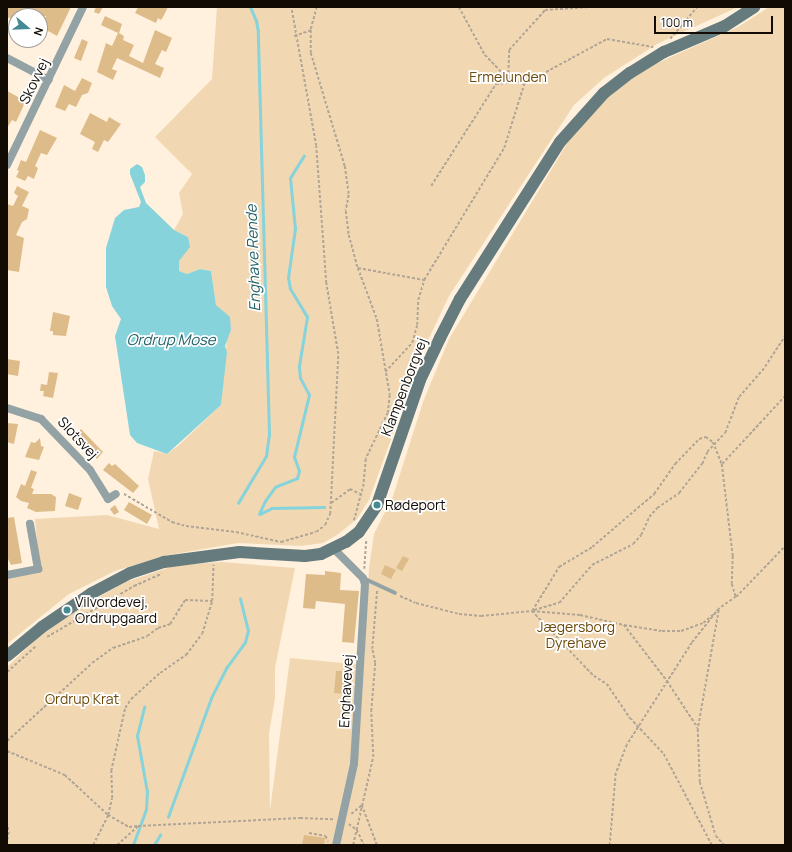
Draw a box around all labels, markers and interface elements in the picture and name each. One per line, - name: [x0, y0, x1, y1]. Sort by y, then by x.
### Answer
- north arrow: [8, 8, 48, 48]
- scale bar: [656, 8, 775, 34]
- text: 100 m: [661, 14, 693, 31]
- text: N: [30, 26, 47, 38]
- street label: Skovvej: [16, 55, 52, 107]
- park label: Ermelunden: [469, 69, 547, 85]
- water label: Enghave Rende: [242, 204, 264, 312]
- water label: Ordrup Mose: [126, 331, 216, 349]
- street label: Klampenborgvej: [378, 335, 430, 439]
- street label: Slotsvej: [54, 413, 102, 463]
- place label: Rødeport: [385, 497, 446, 513]
- marker: Rødeport: [372, 500, 382, 510]
- place label: Vilvordevej, Ordrupgaard: [75, 594, 157, 626]
- marker: Vilvordevej, Ordrupgaard: [62, 605, 72, 615]
- park label: Jægersborg Dyrehave: [537, 619, 615, 652]
- street label: Enghavevej: [336, 654, 356, 728]
- park label: Ordrup Krat: [45, 691, 119, 707]

